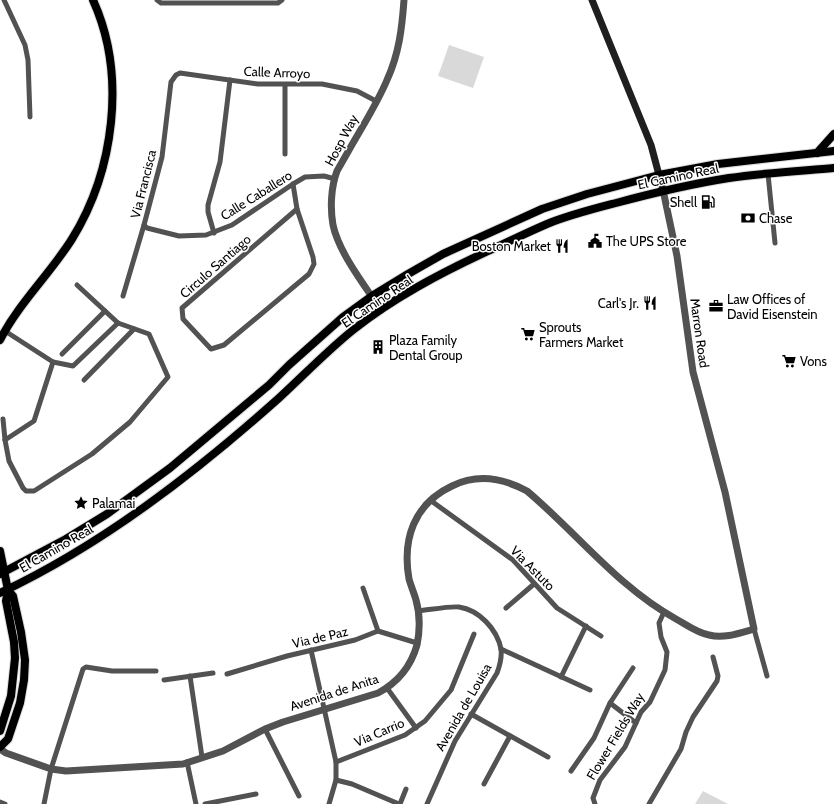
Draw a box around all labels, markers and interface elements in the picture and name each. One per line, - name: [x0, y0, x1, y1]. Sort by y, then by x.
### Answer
- street label: Calle Arroyo: [243, 63, 311, 81]
- street label: Hosp Way: [321, 111, 361, 168]
- street label: Via Francisca: [127, 147, 159, 220]
- street label: El Camino Real: [636, 160, 720, 192]
- street label: Calle Caballero: [217, 167, 295, 223]
- place label: Shell: [670, 194, 697, 210]
- fuel station icon: Shell: [700, 194, 716, 210]
- bank icon: Chase: [740, 210, 756, 226]
- place label: Chase: [759, 210, 793, 226]
- street label: Circulo Santiago: [176, 231, 254, 301]
- public building icon: The UPS Store: [587, 233, 603, 249]
- place label: The UPS Store: [606, 233, 687, 249]
- place label: Boston Market: [472, 238, 552, 254]
- restaurant icon: Boston Market: [554, 238, 570, 254]
- street label: El Camino Real: [338, 271, 416, 331]
- place label: Law Offices of David Eisenstein: [727, 291, 818, 322]
- place label: Carl's Jr.: [598, 295, 639, 311]
- restaurant icon: Carl's Jr.: [642, 295, 658, 311]
- street label: Marron Road: [687, 297, 713, 369]
- office icon: Law Offices of David Eisenstein: [708, 298, 724, 314]
- place label: Sprouts Farmers Market: [539, 319, 624, 350]
- supermarket icon: Sprouts Farmers Market: [520, 326, 536, 342]
- place label: Plaza Family Dental Group: [389, 332, 463, 363]
- building icon: Plaza Family Dental Group: [370, 339, 386, 355]
- supermarket icon: Vons: [781, 353, 797, 369]
- place label: Vons: [800, 353, 828, 369]
- place icon: Palamai: [73, 495, 89, 511]
- place label: Palamai: [92, 495, 135, 511]
- street label: El Camino Real: [16, 520, 96, 576]
- street label: Via Astuto: [507, 542, 559, 594]
- street label: Via de Paz: [291, 623, 349, 651]
- street label: Avenida de Louisa: [431, 660, 495, 754]
- street label: Avenida de Anita: [288, 670, 381, 714]
- street label: Flower Fields Way: [583, 689, 648, 783]
- street label: Via Carrio: [352, 714, 406, 750]

